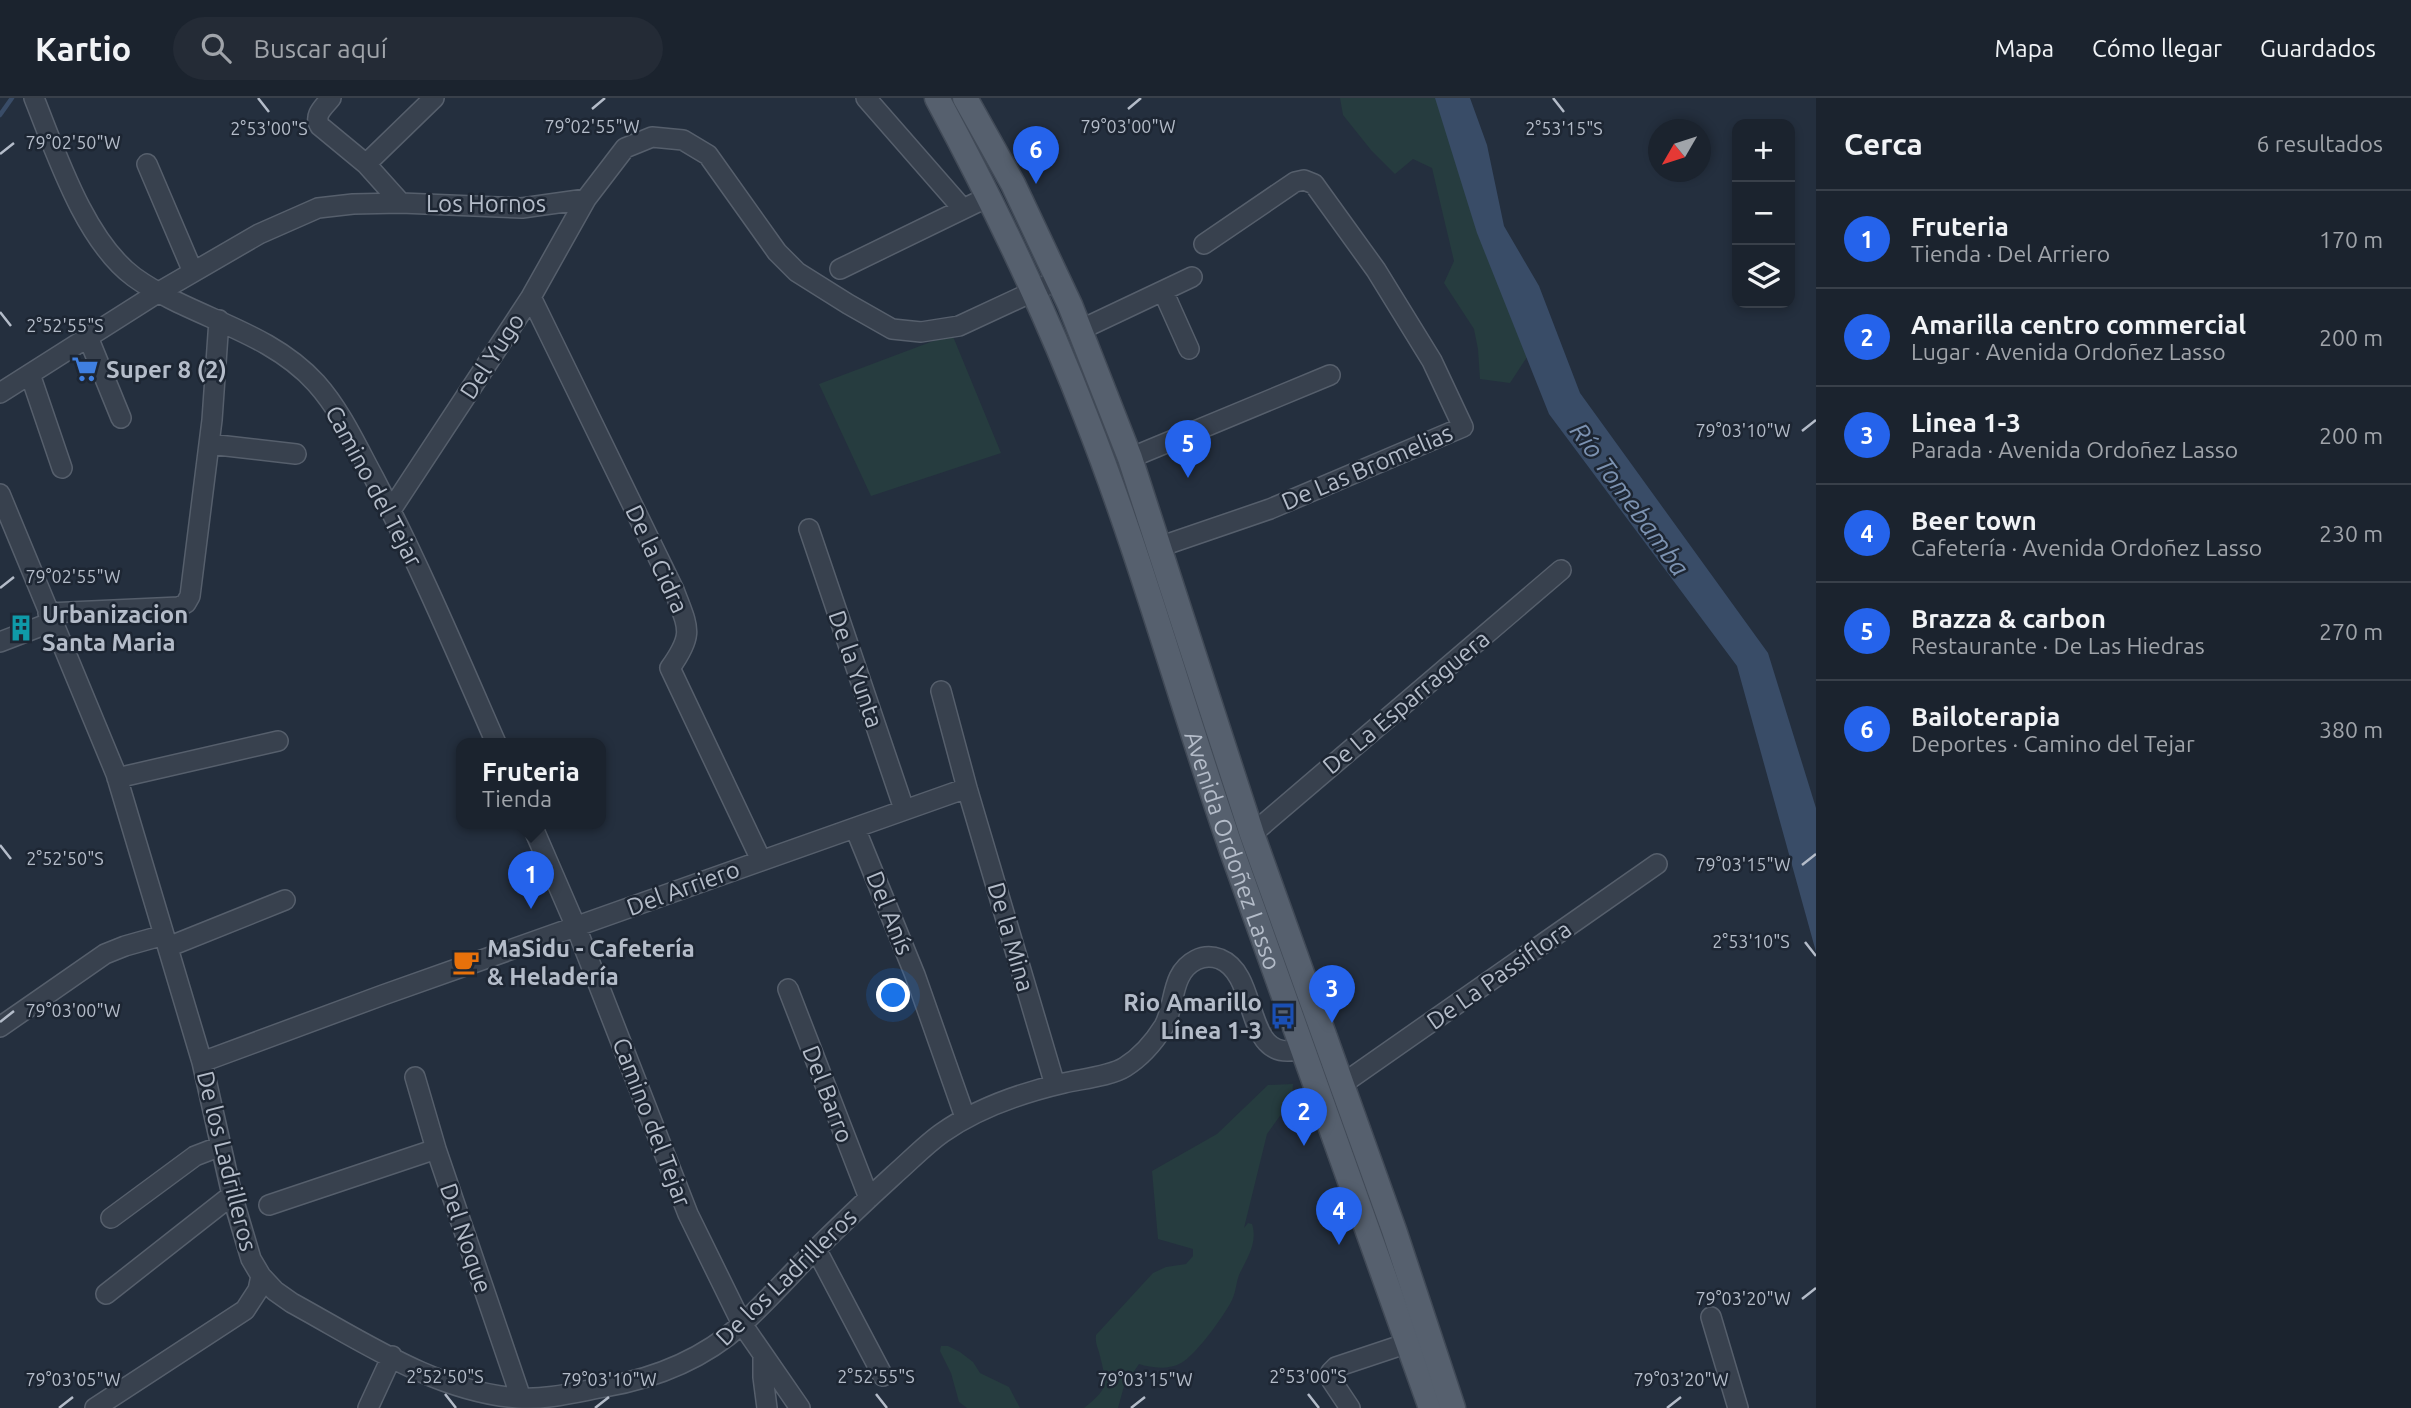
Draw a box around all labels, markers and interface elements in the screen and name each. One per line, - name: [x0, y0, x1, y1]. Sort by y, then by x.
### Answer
- search box: [173, 17, 663, 80]
- icon: search: [197, 29, 235, 67]
- text: Kartio: [35, 30, 131, 67]
- text: Buscar aquí: [253, 34, 387, 63]
- text: Mapa: [1994, 35, 2054, 62]
- text: Cómo llegar: [2092, 35, 2222, 62]
- text: Guardados: [2260, 35, 2376, 62]
- text: 79°02'55"W: [544, 116, 640, 136]
- text: 79°03'00"W: [1080, 116, 1176, 136]
- text: 2°53'00"S: [230, 118, 308, 138]
- text: 2°53'15"S: [1525, 118, 1603, 138]
- north arrow: [1648, 119, 1711, 182]
- map controls: [1732, 119, 1795, 308]
- button: +: [1732, 119, 1795, 182]
- pin: 6: [1013, 126, 1059, 184]
- text: Cerca: [1844, 127, 1923, 161]
- text: 6 resultados: [2257, 131, 2383, 156]
- text: 79°02'50"W: [25, 132, 121, 152]
- button: −: [1732, 182, 1795, 245]
- street label: Los Hornos: [426, 190, 546, 217]
- text: Fruteria: [1911, 212, 2009, 241]
- text: 1: [1861, 227, 1873, 252]
- text: 170 m: [2319, 227, 2383, 252]
- text: Tienda · Del Arriero: [1911, 241, 2110, 266]
- button: layers: [1732, 245, 1795, 308]
- street label: Del Yugo: [454, 308, 530, 404]
- text: Amarilla centro commercial: [1911, 310, 2246, 339]
- text: 2°52'55"S: [26, 315, 104, 335]
- text: 2: [1861, 325, 1873, 350]
- text: 200 m: [2319, 325, 2383, 350]
- text: Lugar · Avenida Ordoñez Lasso: [1911, 339, 2226, 364]
- supermarket icon: Super 8 (2): [70, 354, 100, 384]
- place label: Super 8 (2): [106, 356, 227, 383]
- street label: Camino del Tejar: [320, 401, 428, 571]
- text: Linea 1-3: [1911, 408, 2021, 437]
- water label: Río Tomebamba: [1565, 417, 1695, 581]
- street label: De Las Bromelias: [1277, 419, 1457, 515]
- pin: 5: [1165, 420, 1211, 478]
- text: 79°03'10"W: [1695, 420, 1791, 440]
- text: 3: [1861, 423, 1873, 448]
- text: 200 m: [2319, 423, 2383, 448]
- text: Parada · Avenida Ordoñez Lasso: [1911, 437, 2238, 462]
- street label: De la Cidra: [620, 501, 694, 617]
- text: Beer town: [1911, 506, 2037, 535]
- text: 4: [1861, 521, 1873, 546]
- text: 230 m: [2319, 521, 2383, 546]
- text: Cafetería · Avenida Ordoñez Lasso: [1911, 535, 2262, 560]
- text: 79°02'55"W: [25, 566, 121, 586]
- place label: Urbanizacion Santa Maria: [42, 601, 188, 656]
- text: Brazza & carbon: [1911, 604, 2106, 633]
- street label: De la Yunta: [823, 607, 889, 731]
- building icon: Urbanizacion Santa Maria: [6, 613, 36, 643]
- text: 5: [1861, 619, 1873, 644]
- text: 270 m: [2319, 619, 2383, 644]
- street label: De La Esparraguera: [1317, 625, 1495, 779]
- text: Restaurante · De Las Hiedras: [1911, 633, 2205, 658]
- text: Bailoterapia: [1911, 702, 2060, 731]
- text: 6: [1861, 717, 1873, 742]
- text: 380 m: [2319, 717, 2383, 742]
- street label: Avenida Ordoñez Lasso: [1180, 728, 1287, 973]
- text: Deportes · Camino del Tejar: [1911, 731, 2195, 756]
- popup: [456, 738, 606, 829]
- text: Fruteria: [482, 757, 580, 786]
- text: Tienda: [482, 786, 552, 811]
- text: 2°52'50"S: [26, 848, 104, 868]
- pin: 1: [508, 851, 554, 909]
- text: 79°03'15"W: [1695, 854, 1791, 874]
- street label: Del Arriero: [623, 855, 743, 921]
- street label: Del Anís: [861, 867, 919, 959]
- street label: De la Mina: [983, 879, 1039, 995]
- street label: De La Passiflora: [1422, 915, 1576, 1035]
- text: 2°53'10"S: [1712, 931, 1790, 951]
- place label: MaSidu - Cafetería & Heladería: [487, 935, 695, 990]
- cafe icon: MaSidu - Cafetería & Heladería: [451, 947, 481, 977]
- pin: 3: [1309, 965, 1355, 1023]
- your location: [876, 978, 910, 1012]
- place label: Rio Amarillo Línea 1-3: [1123, 989, 1262, 1044]
- text: 79°03'00"W: [25, 1000, 121, 1020]
- bus stop icon: Rio Amarillo Línea 1-3: [1268, 1001, 1298, 1031]
- street label: Camino del Tejar: [607, 1034, 697, 1210]
- street label: Del Barro: [797, 1042, 859, 1146]
- street label: De los Ladrilleros: [192, 1068, 262, 1254]
- pin: 2: [1281, 1088, 1327, 1146]
- street label: Del Noque: [435, 1180, 497, 1296]
- pin: 4: [1316, 1187, 1362, 1245]
- street label: De los Ladrilleros: [710, 1203, 862, 1351]
- text: 79°03'20"W: [1695, 1288, 1791, 1308]
- text: 2°52'50"S: [406, 1366, 484, 1386]
- text: 2°52'55"S: [837, 1366, 915, 1386]
- text: 2°53'00"S: [1269, 1366, 1347, 1386]
- text: 79°03'05"W: [25, 1369, 121, 1389]
- text: 79°03'10"W: [561, 1369, 657, 1389]
- text: 79°03'15"W: [1097, 1369, 1193, 1389]
- text: 79°03'20"W: [1633, 1369, 1729, 1389]

